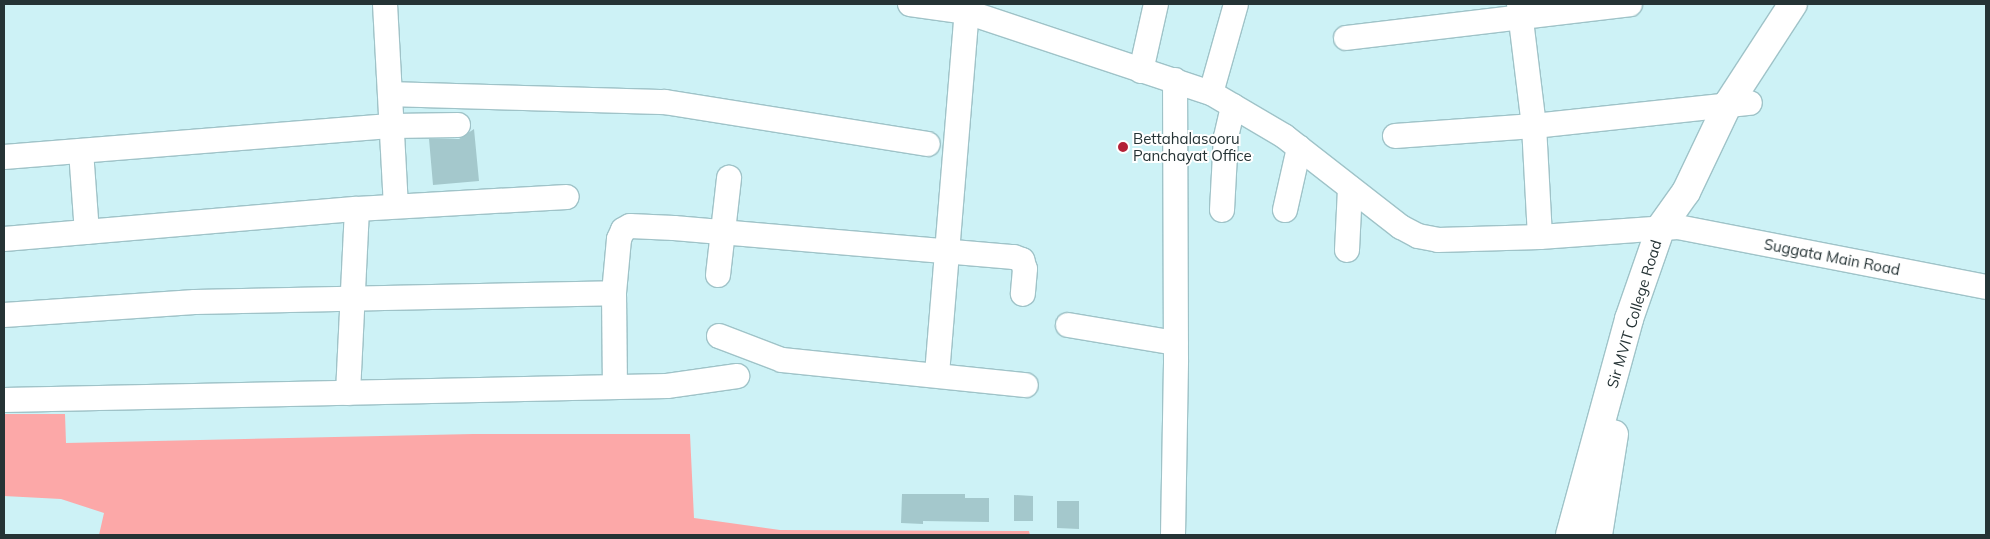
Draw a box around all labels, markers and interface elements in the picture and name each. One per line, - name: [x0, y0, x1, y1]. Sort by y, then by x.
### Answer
- place label: Bettahalasooru Panchayat Office: [1133, 129, 1252, 164]
- marker: Bettahalasooru Panchayat Office: [1117, 141, 1129, 153]
- street label: Suggata Main Road: [1762, 235, 1902, 279]
- street label: Sir MVIT College Road: [1603, 238, 1665, 390]

